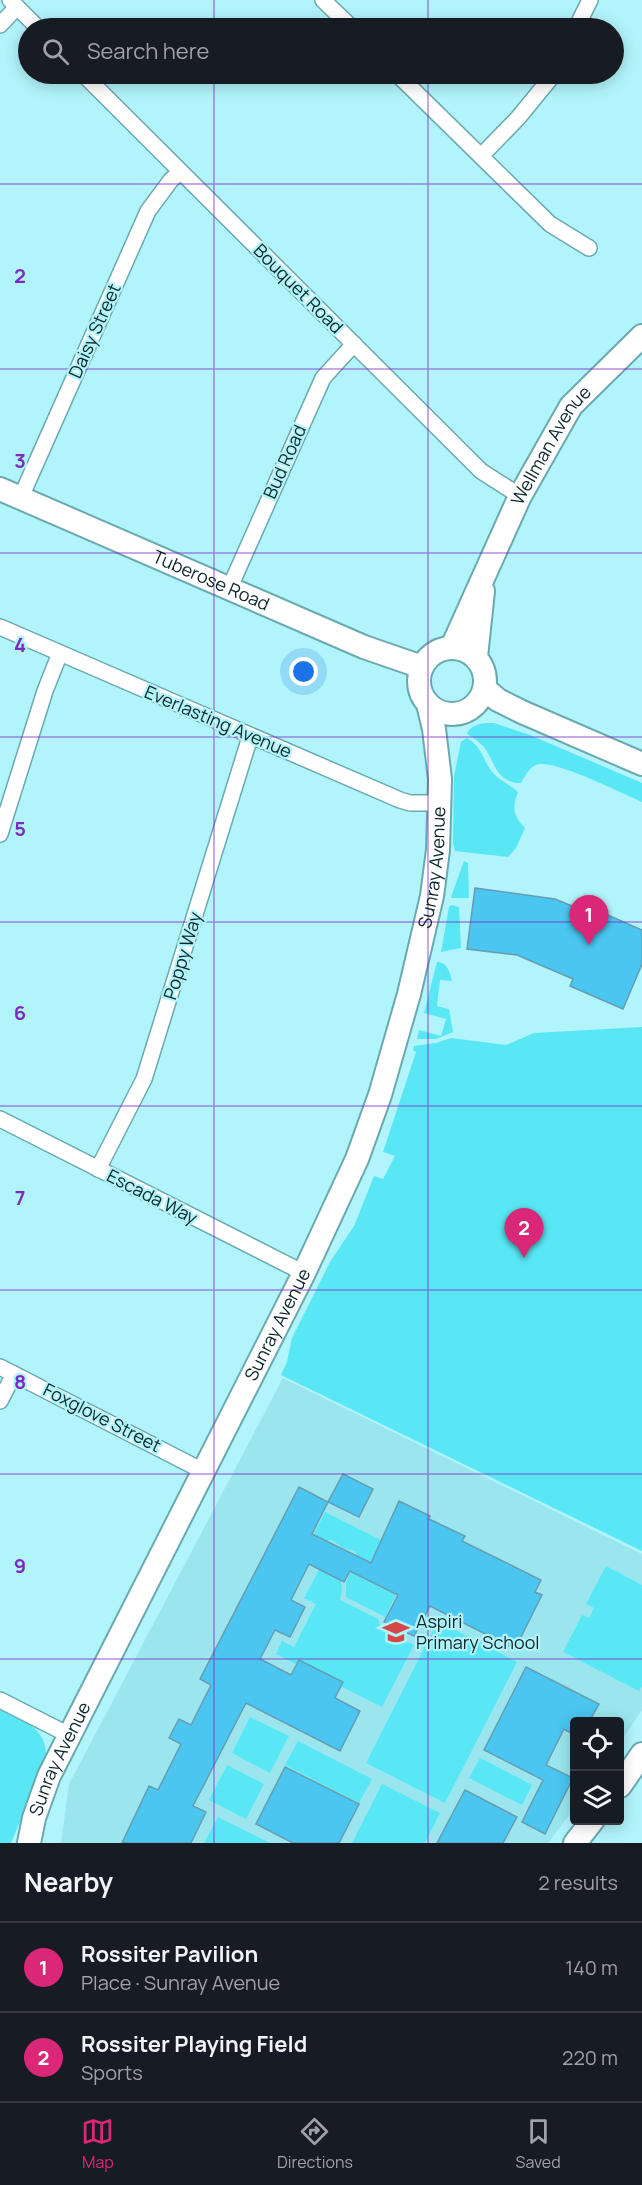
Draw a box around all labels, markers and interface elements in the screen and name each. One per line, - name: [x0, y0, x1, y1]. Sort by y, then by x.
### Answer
- search box: [18, 18, 624, 84]
- icon: search: [39, 35, 72, 68]
- text: Search here: [87, 36, 209, 66]
- street label: Bouquet Road: [249, 238, 349, 338]
- text: 2: [14, 262, 26, 289]
- street label: Daisy Street: [63, 279, 126, 382]
- street label: Wellman Avenue: [505, 380, 596, 508]
- street label: Bud Road: [257, 421, 311, 502]
- text: 3: [14, 447, 26, 474]
- street label: Tuberose Road: [149, 544, 273, 616]
- text: 4: [14, 631, 26, 658]
- your location: [289, 657, 318, 686]
- street label: Everlasting Avenue: [141, 679, 296, 763]
- street label: Sunray Avenue: [412, 806, 450, 931]
- text: 5: [14, 815, 26, 842]
- pin: 1: [570, 896, 608, 945]
- street label: Poppy Way: [157, 908, 207, 1002]
- text: 6: [14, 999, 26, 1026]
- street label: Escada Way: [103, 1163, 202, 1229]
- text: 7: [15, 1184, 25, 1211]
- pin: 2: [504, 1208, 544, 1258]
- street label: Sunray Avenue: [238, 1264, 315, 1385]
- text: 8: [14, 1368, 26, 1395]
- street label: Foxglove Street: [39, 1377, 166, 1457]
- text: 9: [14, 1552, 26, 1579]
- place label: Aspiri Primary School: [416, 1609, 540, 1654]
- school or university icon: Aspiri Primary School: [381, 1617, 411, 1647]
- street label: Sunray Avenue: [23, 1698, 96, 1819]
- map controls: [570, 1717, 624, 1825]
- button: locate: [570, 1717, 624, 1771]
- button: layers: [570, 1771, 624, 1825]
- text: Nearby: [24, 1864, 113, 1900]
- text: 2 results: [538, 1869, 618, 1896]
- text: Rossiter Pavilion: [81, 1939, 258, 1969]
- text: 1: [39, 1954, 48, 1981]
- text: 140 m: [565, 1954, 618, 1981]
- text: Place · Sunray Avenue: [81, 1969, 280, 1996]
- text: Rossiter Playing Field: [81, 2029, 307, 2059]
- text: 2: [38, 2044, 49, 2071]
- text: 220 m: [562, 2044, 618, 2071]
- text: Sports: [81, 2059, 143, 2086]
- tab: Map: [81, 2115, 114, 2173]
- tab: Directions: [277, 2115, 353, 2173]
- tab: Saved: [516, 2115, 561, 2173]

